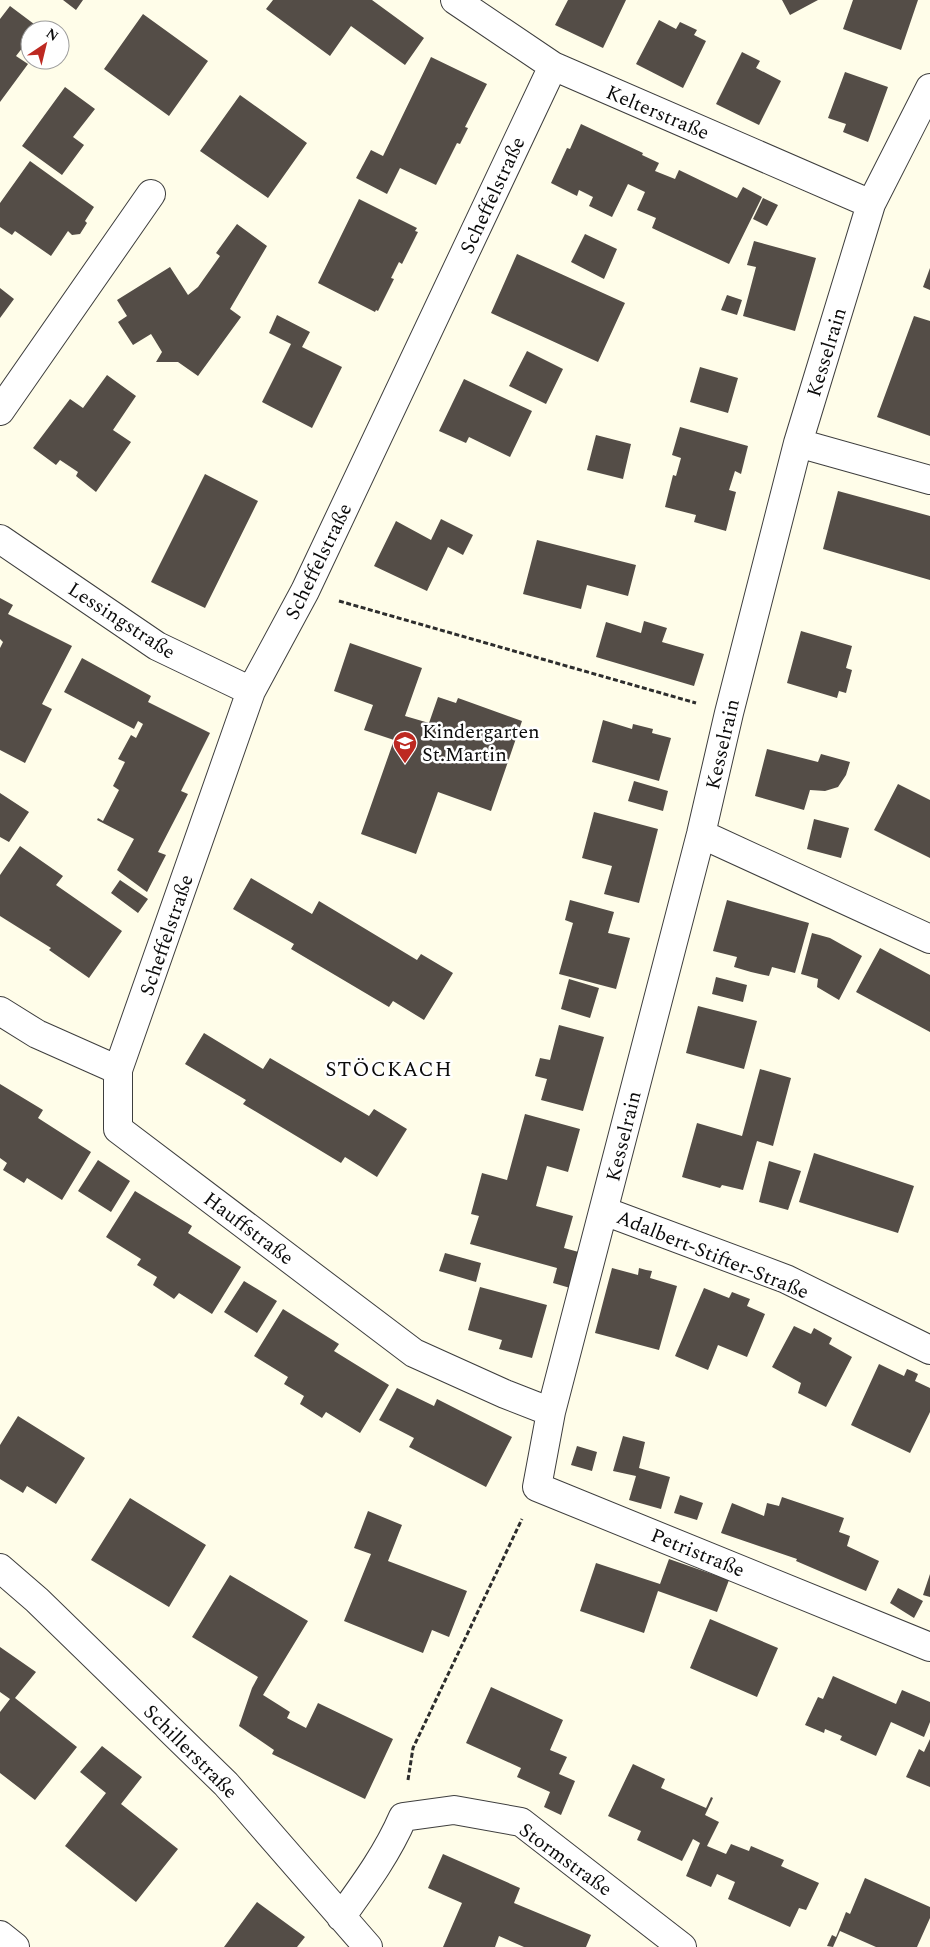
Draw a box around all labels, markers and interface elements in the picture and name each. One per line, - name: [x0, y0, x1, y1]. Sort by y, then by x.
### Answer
- north arrow: [20, 20, 70, 70]
- text: N: [41, 23, 63, 47]
- street label: Kelterstraße: [601, 78, 714, 148]
- street label: Scheffelstraße: [453, 132, 533, 259]
- street label: Kesselrain: [799, 304, 855, 401]
- street label: Scheffelstraße: [278, 498, 360, 625]
- street label: Lessingstraße: [62, 575, 181, 667]
- street label: Kesselrain: [698, 696, 748, 792]
- place label: Kindergarten St.Martin: [422, 717, 540, 770]
- school or university icon: Kindergarten St.Martin: [392, 730, 418, 764]
- street label: Scheffelstraße: [132, 871, 202, 1000]
- district label: STÖCKACH: [325, 1054, 453, 1086]
- street label: Kesselrain: [598, 1088, 650, 1185]
- street label: Hauffstraße: [197, 1185, 300, 1273]
- street label: Adalbert-Stifter-Straße: [612, 1203, 813, 1307]
- street label: Petristraße: [646, 1520, 749, 1585]
- street label: Schillerstraße: [136, 1698, 244, 1806]
- street label: Stormstraße: [512, 1816, 618, 1904]

